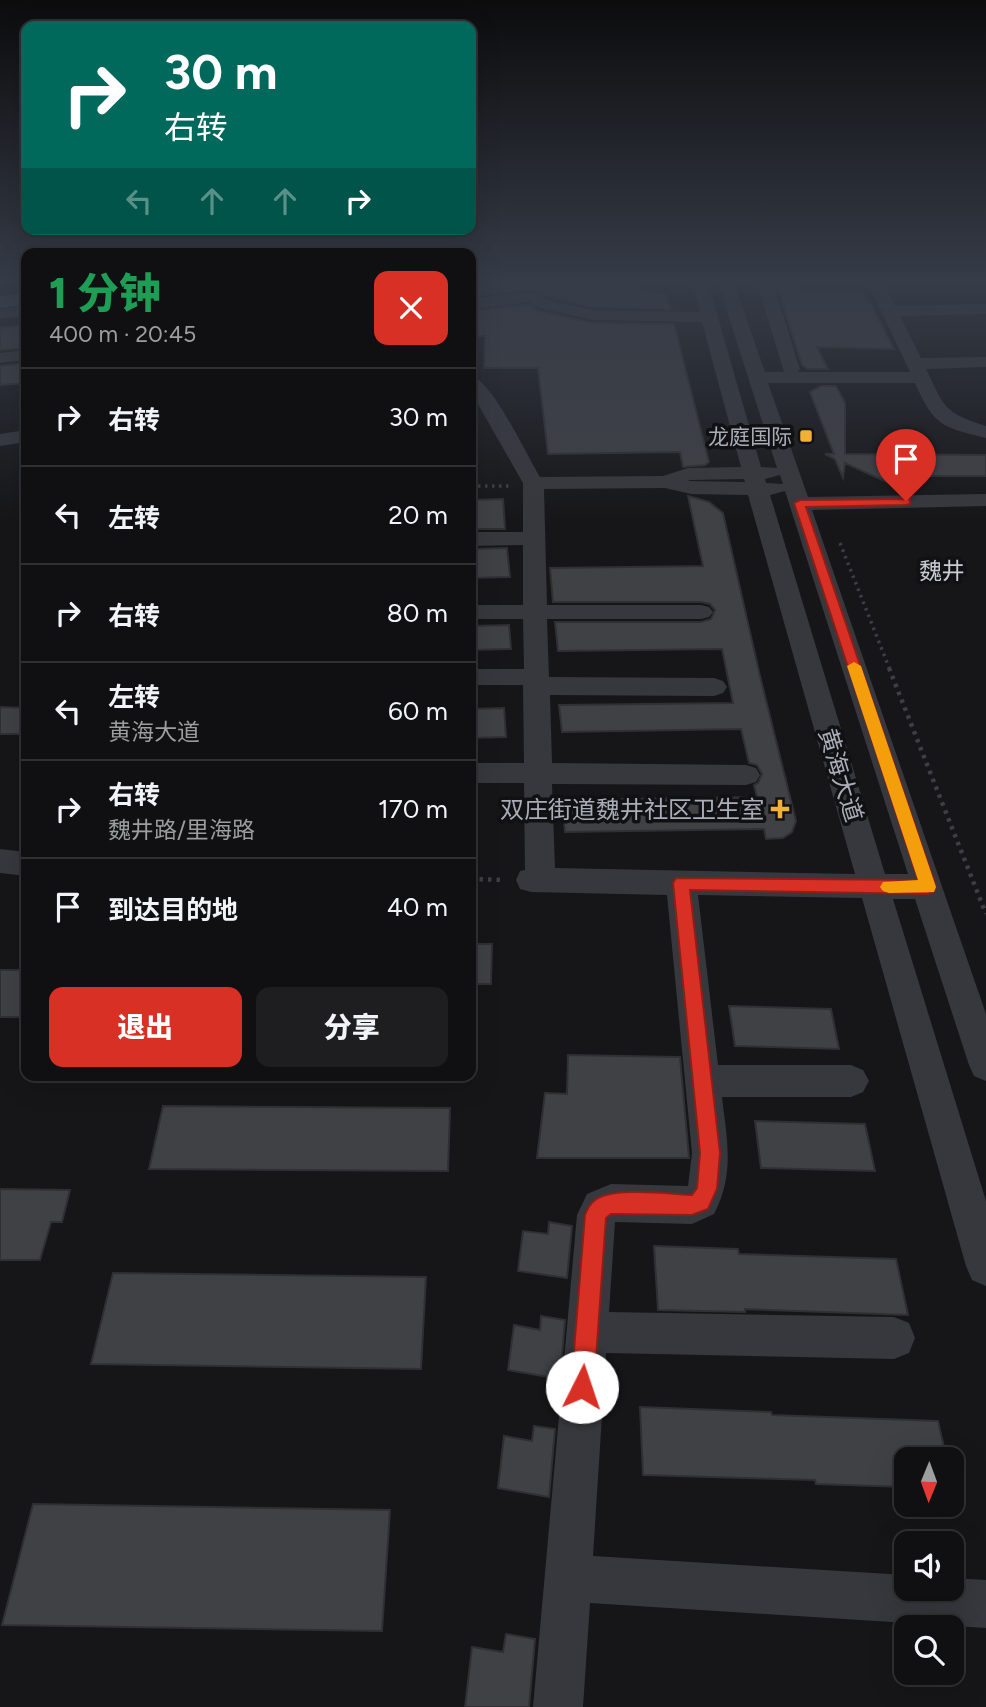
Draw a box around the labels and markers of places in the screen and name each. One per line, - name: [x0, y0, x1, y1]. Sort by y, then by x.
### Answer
- place label: 龙庭国际: [708, 424, 792, 449]
- marker: 龙庭国际: [798, 428, 814, 444]
- pin: [876, 429, 936, 501]
- place label: 双庄街道魏井社区卫生室: [500, 795, 764, 824]
- marker: 双庄街道魏井社区卫生室: [770, 799, 790, 819]

